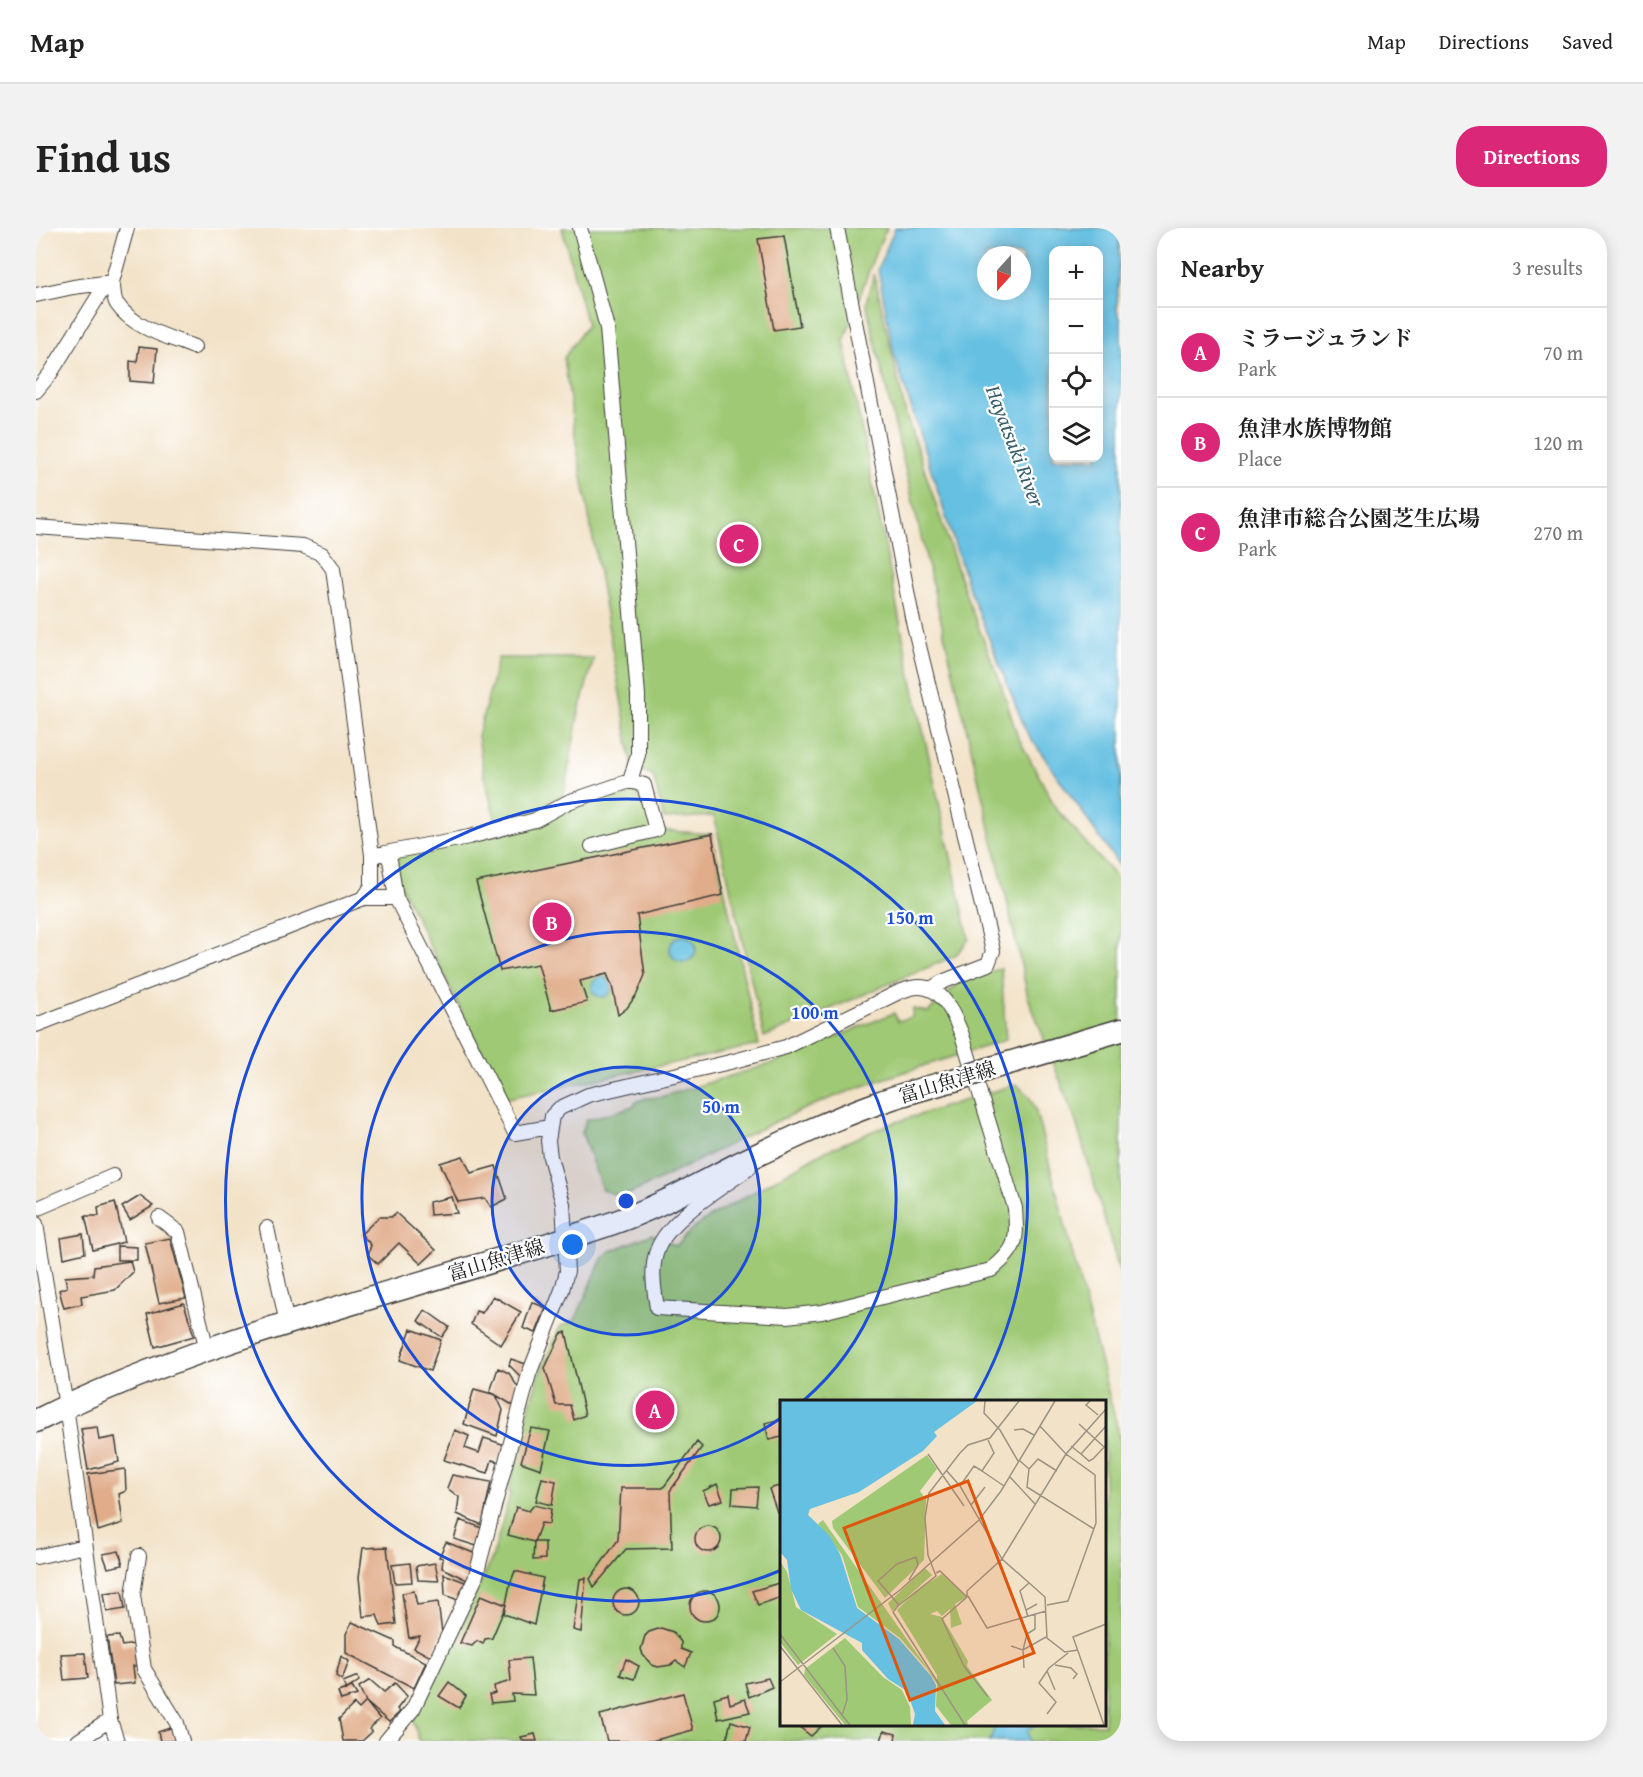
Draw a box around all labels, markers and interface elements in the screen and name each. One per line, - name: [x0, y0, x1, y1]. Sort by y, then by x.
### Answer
- text: Map: [30, 21, 84, 62]
- text: Map: [1367, 26, 1406, 57]
- text: Directions: [1439, 26, 1529, 57]
- text: Saved: [1562, 26, 1613, 57]
- text: Find us: [36, 126, 171, 187]
- button: Directions: [1456, 126, 1607, 187]
- north arrow: [977, 246, 1031, 300]
- map controls: [1049, 246, 1103, 462]
- button: +: [1049, 246, 1103, 300]
- text: Nearby: [1181, 248, 1264, 287]
- text: 3 results: [1512, 253, 1583, 282]
- button: −: [1049, 300, 1103, 354]
- text: ミラージュランド: [1238, 322, 1413, 354]
- text: A: [1194, 338, 1207, 367]
- text: 70 m: [1543, 338, 1583, 367]
- button: locate: [1049, 354, 1103, 408]
- text: Park: [1238, 354, 1277, 383]
- water label: Hayatsuki River: [978, 380, 1053, 512]
- button: layers: [1049, 408, 1103, 462]
- text: 魚津水族博物館: [1238, 412, 1392, 444]
- text: B: [1194, 428, 1207, 457]
- text: 120 m: [1533, 428, 1583, 457]
- text: Place: [1238, 444, 1282, 473]
- text: 魚津市総合公園芝生広場: [1238, 502, 1480, 534]
- text: C: [1195, 518, 1206, 547]
- text: 270 m: [1533, 518, 1583, 547]
- pin: C: [720, 522, 758, 566]
- text: Park: [1238, 534, 1277, 563]
- pin: B: [532, 900, 572, 944]
- text: 150 m: [886, 904, 934, 931]
- text: 100 m: [791, 999, 839, 1026]
- street label: 富山魚津線: [895, 1053, 999, 1110]
- text: 50 m: [702, 1093, 741, 1120]
- centre of rings: [616, 1191, 636, 1211]
- your location: [558, 1230, 587, 1259]
- street label: 富山魚津線: [444, 1231, 548, 1288]
- pin: A: [636, 1388, 674, 1432]
- inset map: [780, 1400, 1106, 1726]

